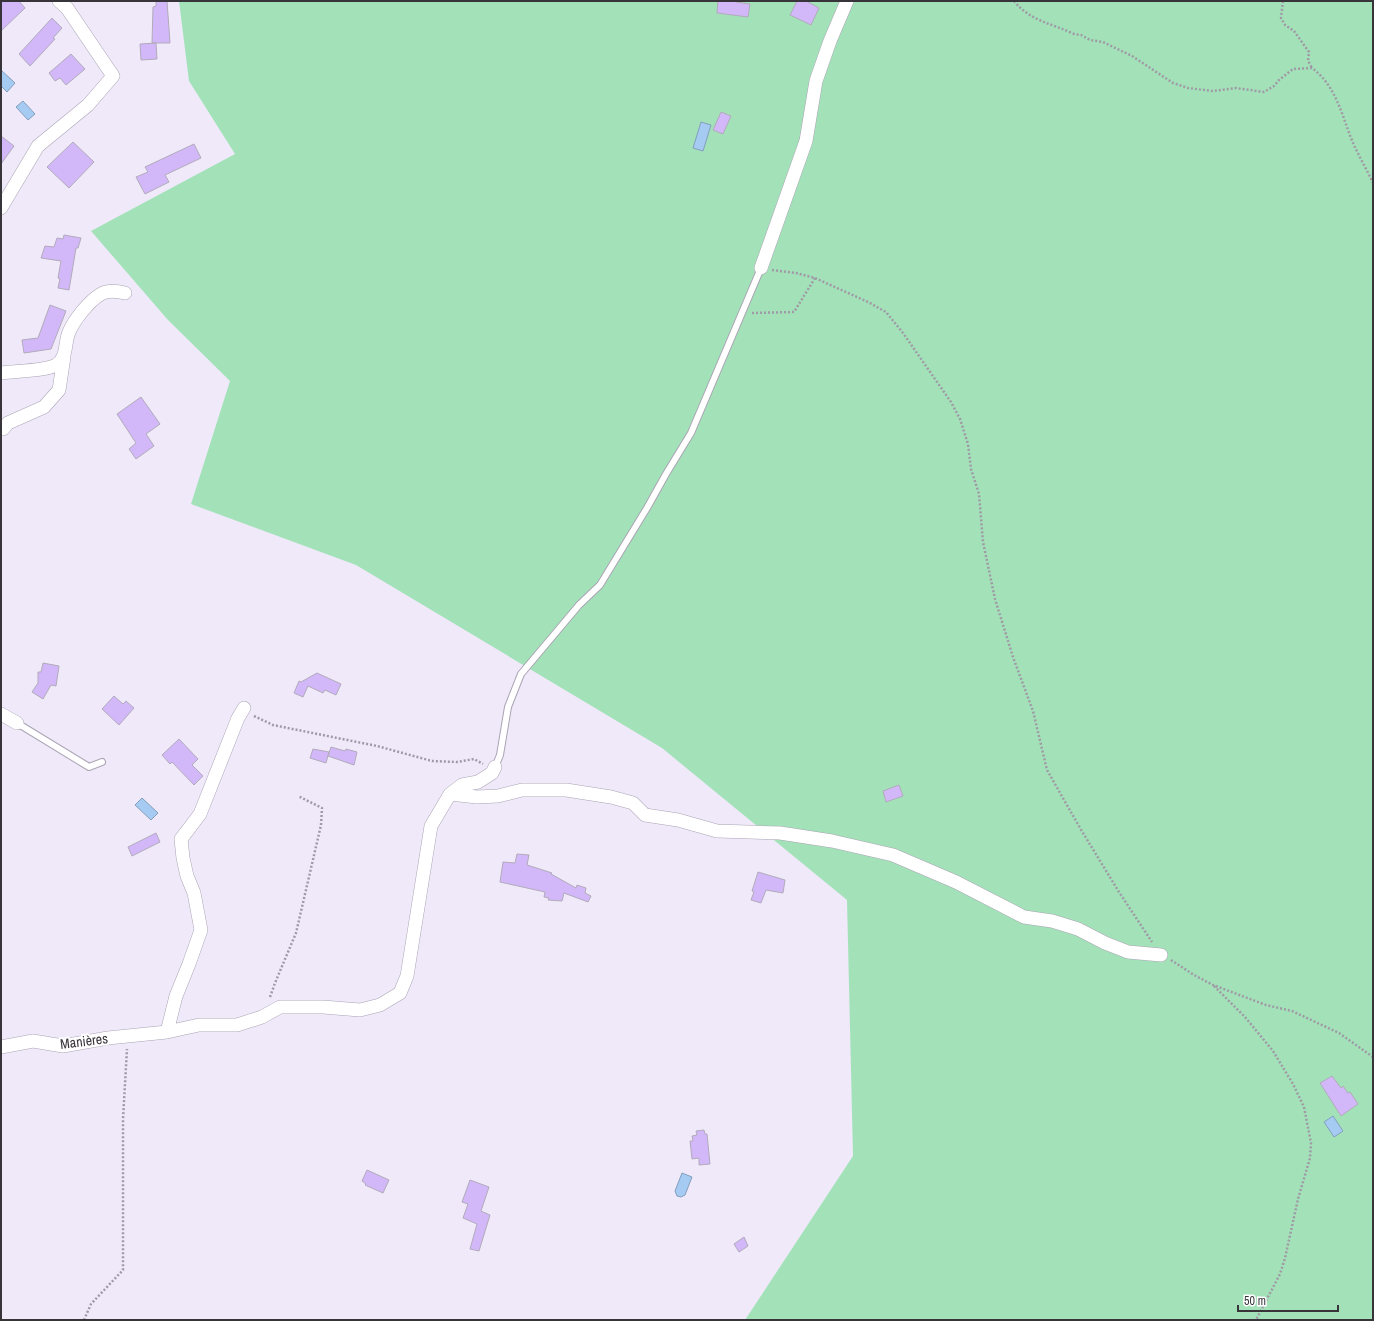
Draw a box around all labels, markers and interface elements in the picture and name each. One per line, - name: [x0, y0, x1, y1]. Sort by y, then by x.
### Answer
- street label: Manières: [59, 1029, 109, 1053]
- scale bar: [1238, 1287, 1338, 1313]
- text: 50 m: [1244, 1293, 1266, 1309]

